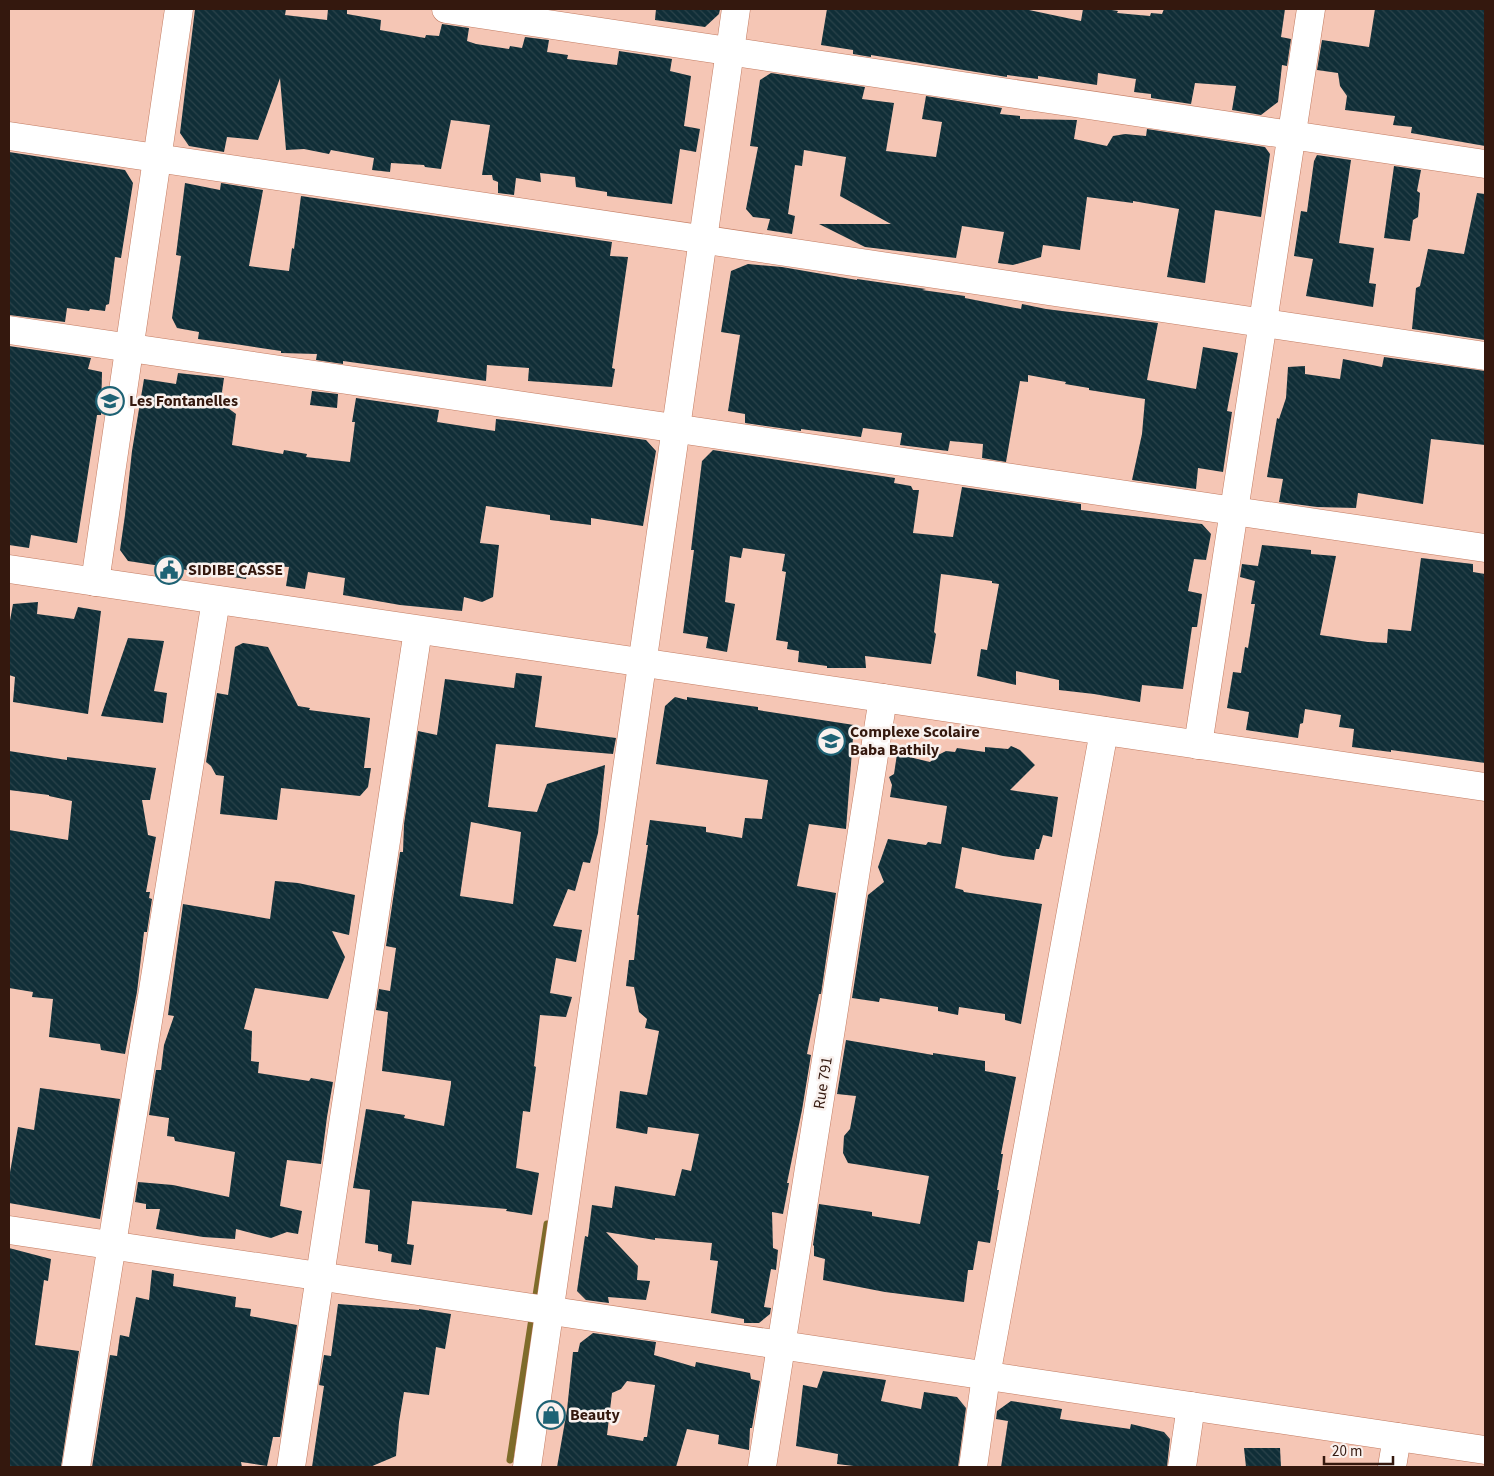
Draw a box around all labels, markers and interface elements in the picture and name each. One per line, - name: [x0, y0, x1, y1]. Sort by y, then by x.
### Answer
- school or university icon: Les Fontanelles: [95, 386, 125, 416]
- place label: Les Fontanelles: [129, 390, 238, 412]
- public building icon: SIDIBE CASSE: [154, 555, 184, 585]
- place label: SIDIBE CASSE: [188, 559, 283, 581]
- place label: Complexe Scolaire Baba Bathily: [850, 721, 980, 761]
- school or university icon: Complexe Scolaire Baba Bathily: [816, 726, 846, 756]
- street label: Rue 791: [808, 1055, 838, 1111]
- shop icon: Beauty: [536, 1400, 566, 1430]
- place label: Beauty: [570, 1404, 620, 1426]
- scale bar: [1324, 1434, 1393, 1466]
- text: 20 m: [1332, 1441, 1362, 1462]

